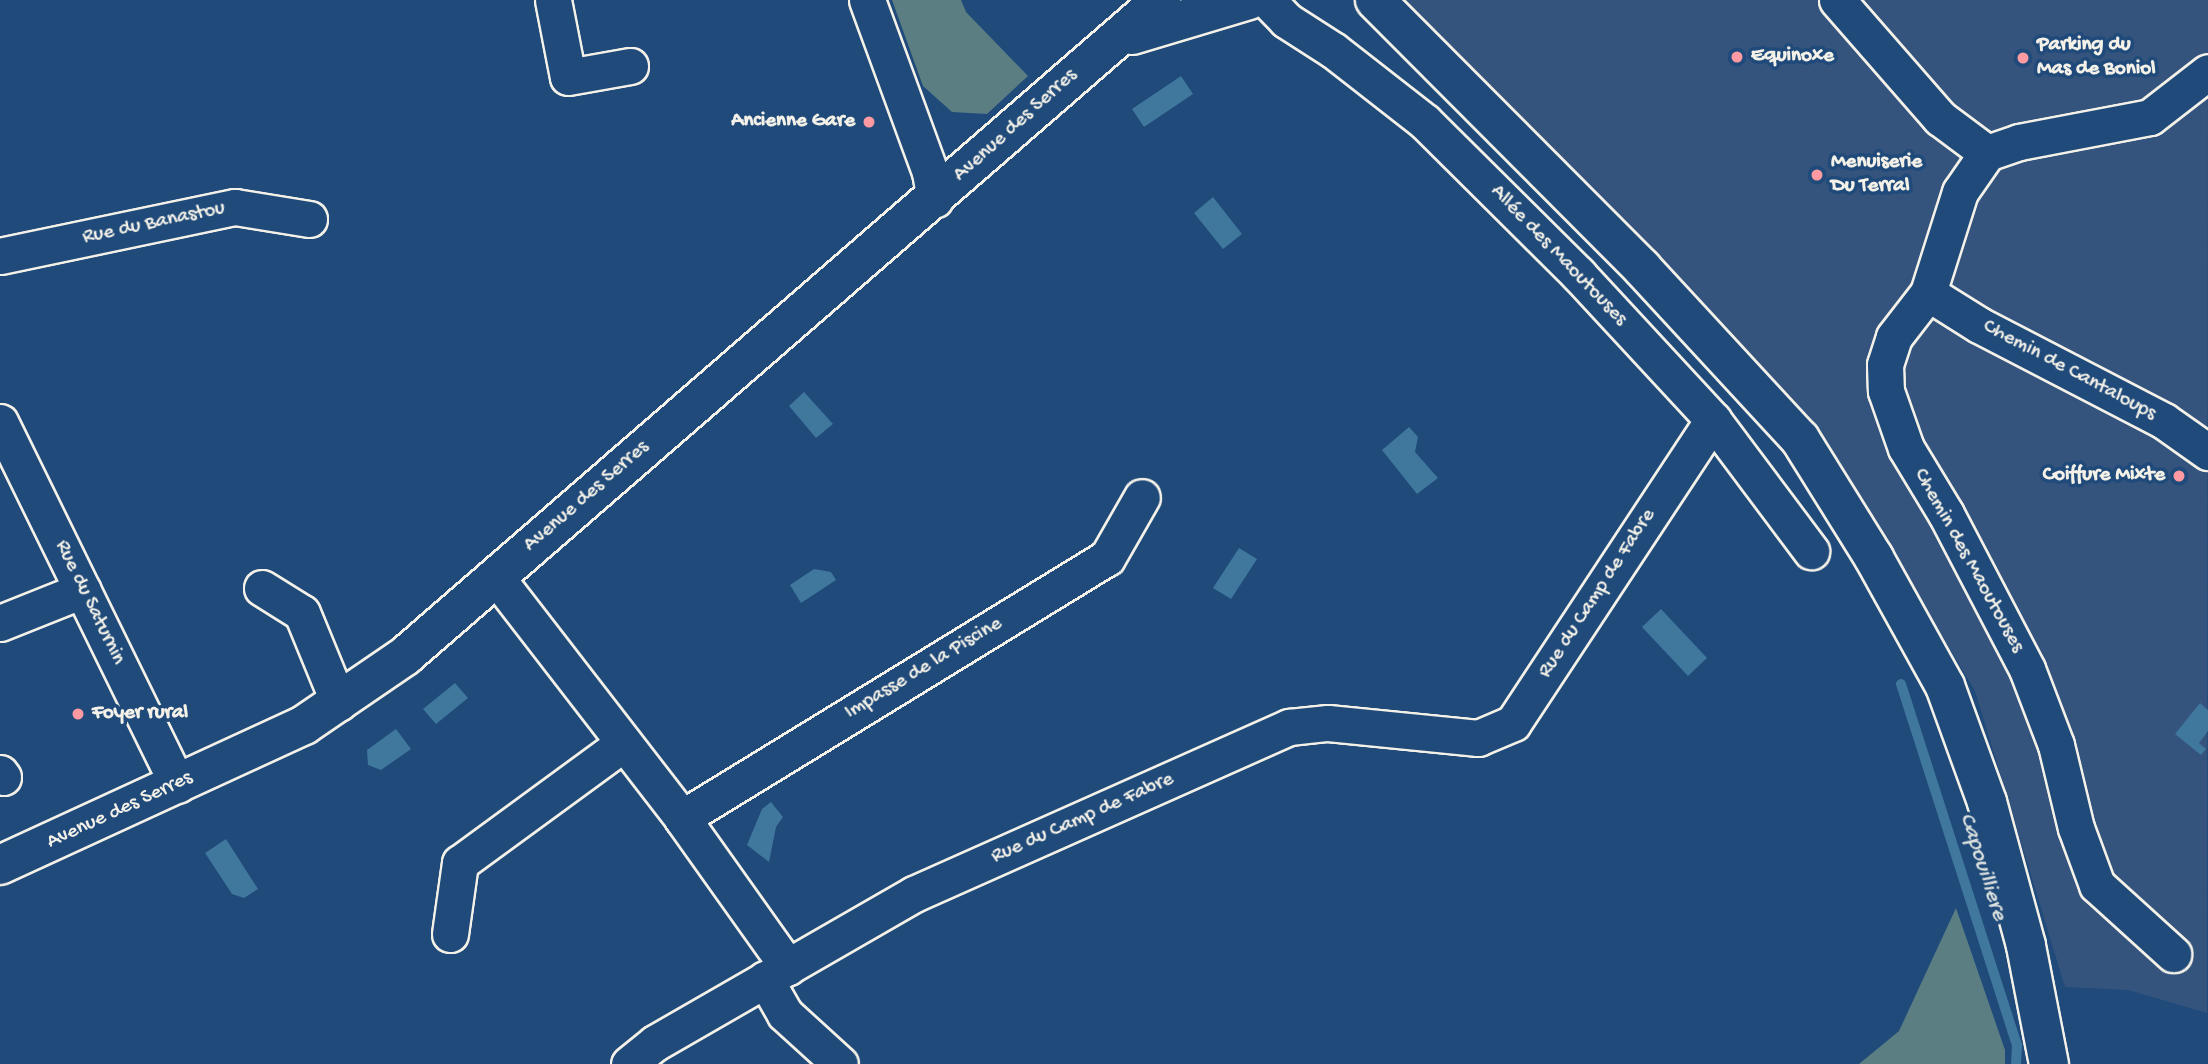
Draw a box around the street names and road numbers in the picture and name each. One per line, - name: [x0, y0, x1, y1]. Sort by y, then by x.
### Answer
- street label: Avenue des Serres: [949, 64, 1083, 188]
- street label: Allée des Maoutouses: [1484, 180, 1632, 332]
- street label: Rue du Banastou: [81, 197, 227, 251]
- street label: Chemin de Cantaloups: [1978, 315, 2160, 427]
- street label: Avenue des Serres: [519, 436, 655, 558]
- street label: Chemin des Maoutouses: [1907, 465, 2029, 657]
- street label: Rue du Camp de Fabre: [1534, 505, 1662, 683]
- street label: Rue du Saturnin: [48, 537, 130, 669]
- street label: Impasse de la Piscine: [841, 612, 1007, 726]
- street label: Avenue des Serres: [43, 766, 197, 856]
- street label: Rue du Camp de Fabre: [988, 767, 1178, 871]

